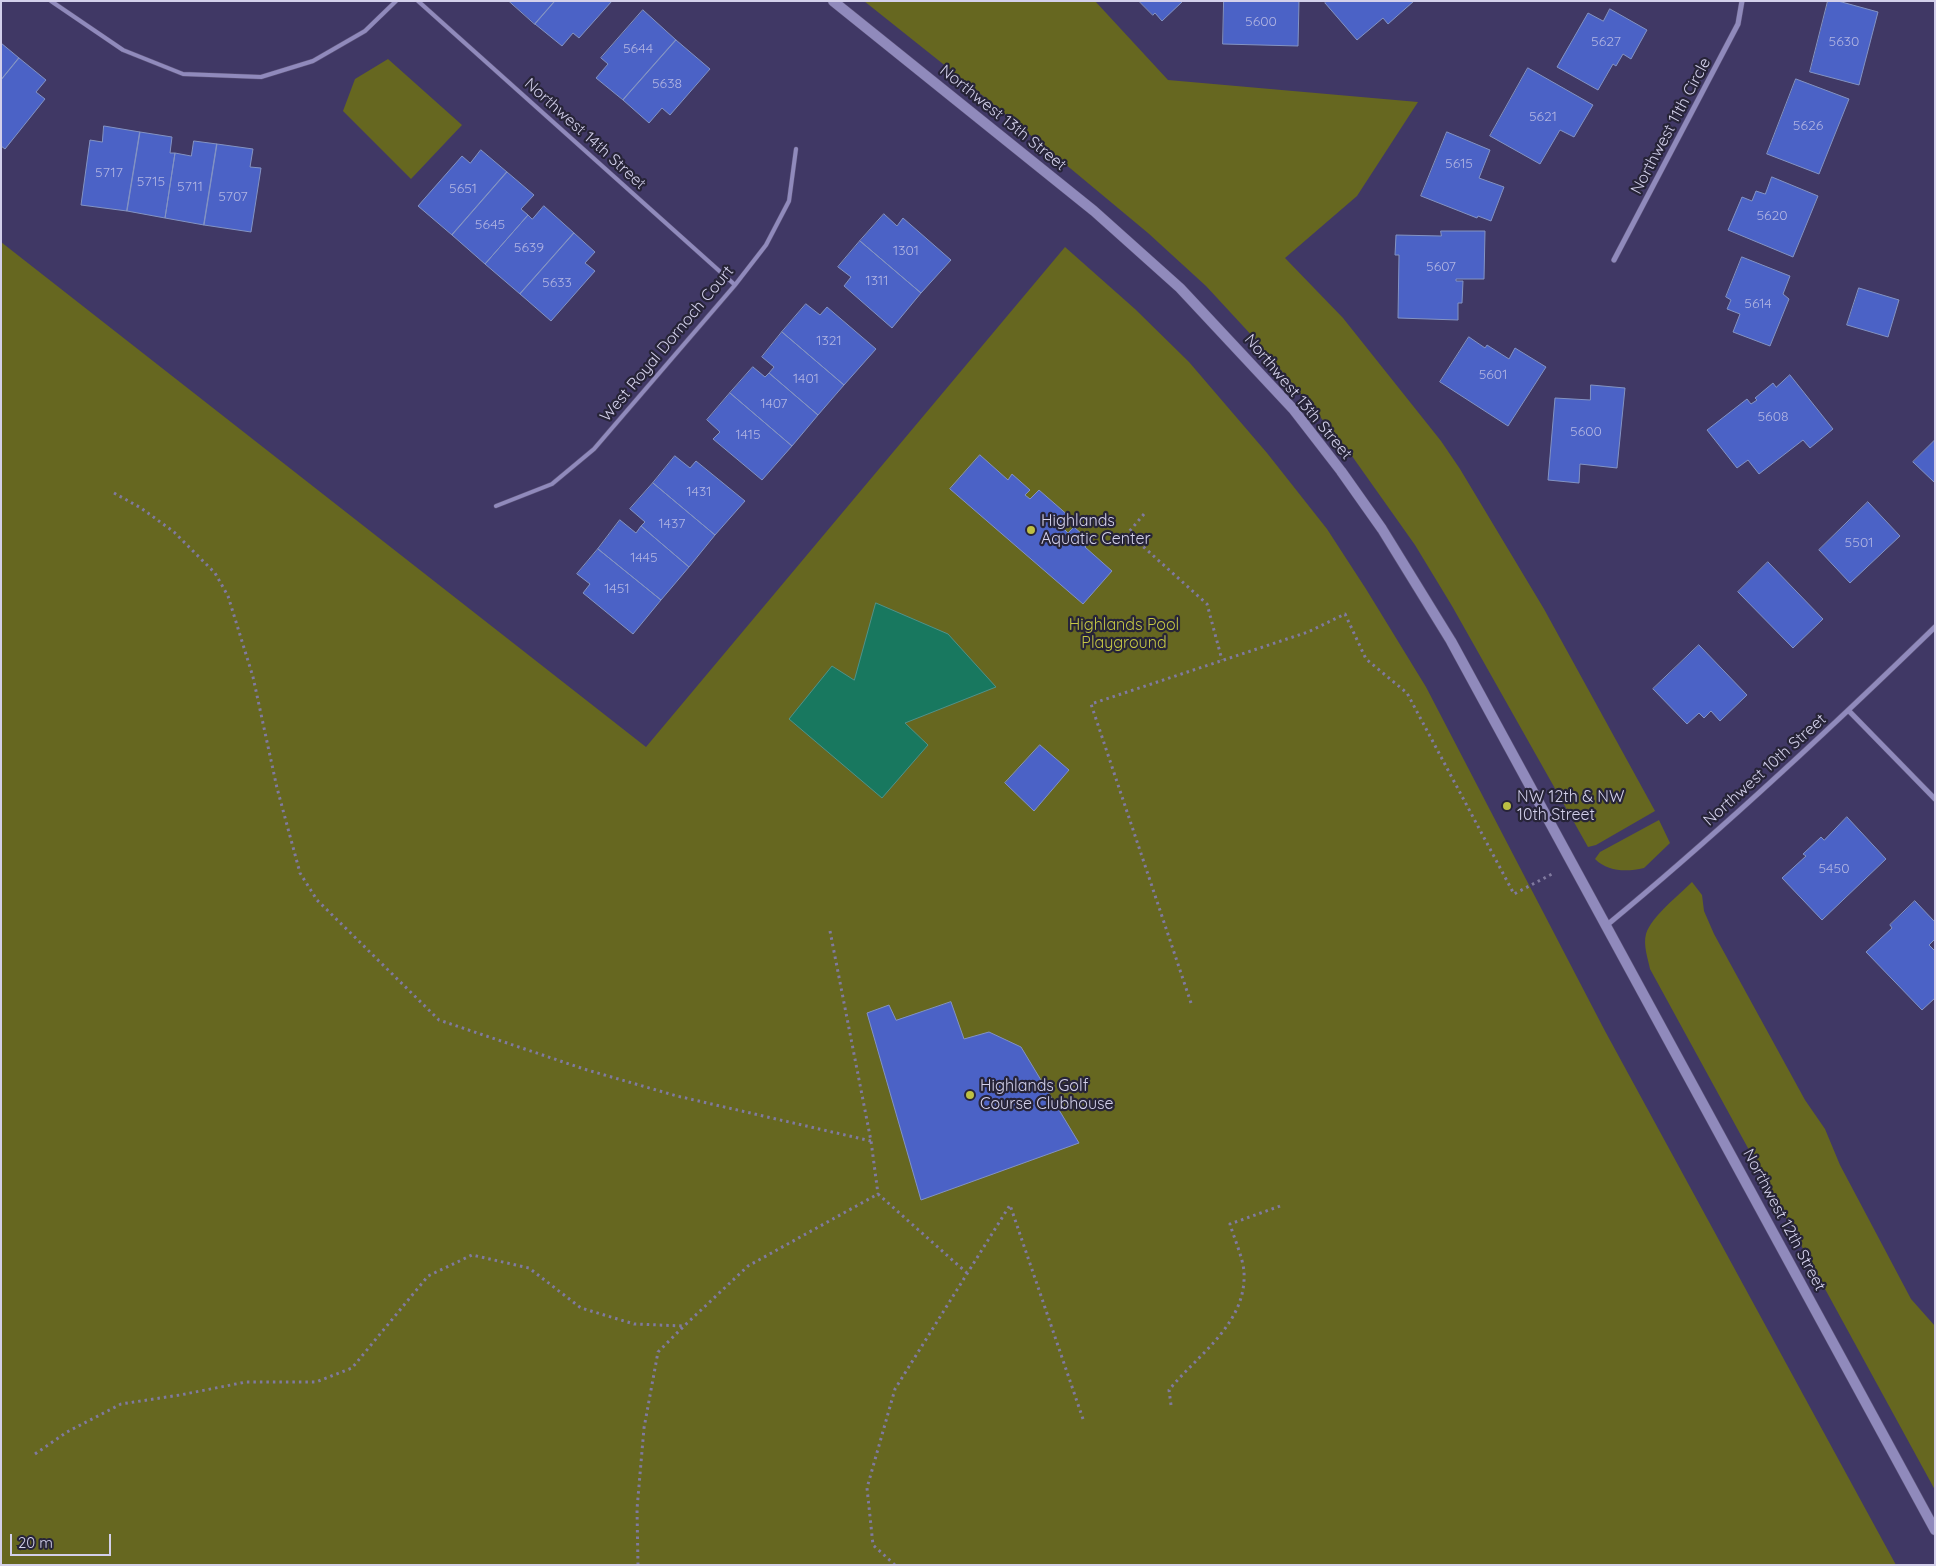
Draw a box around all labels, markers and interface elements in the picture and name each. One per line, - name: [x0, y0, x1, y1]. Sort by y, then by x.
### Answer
- house number: 5600: [1245, 14, 1277, 30]
- house number: 5627: [1591, 34, 1621, 50]
- house number: 5630: [1829, 34, 1859, 50]
- house number: 5644: [623, 41, 653, 57]
- street label: Northwest 11th Circle: [1627, 55, 1715, 197]
- street label: Northwest 13th Street: [936, 61, 1070, 175]
- street label: Northwest 14th Street: [520, 74, 650, 194]
- house number: 5638: [652, 76, 682, 92]
- house number: 5621: [1529, 109, 1557, 125]
- house number: 5626: [1793, 118, 1823, 134]
- house number: 5615: [1445, 156, 1473, 172]
- house number: 5717: [95, 165, 123, 181]
- house number: 5715: [137, 174, 165, 190]
- house number: 5711: [177, 179, 203, 195]
- house number: 5651: [449, 181, 477, 197]
- house number: 5707: [218, 189, 248, 205]
- house number: 5620: [1756, 208, 1788, 224]
- house number: 5645: [475, 217, 505, 233]
- house number: 5639: [514, 240, 544, 256]
- house number: 1301: [893, 243, 919, 259]
- house number: 5607: [1426, 259, 1456, 275]
- street label: West Royal Dornoch Court: [596, 262, 738, 426]
- house number: 1311: [866, 273, 888, 289]
- house number: 5633: [542, 275, 572, 291]
- house number: 5614: [1744, 296, 1772, 312]
- street label: Northwest 13th Street: [1240, 331, 1356, 463]
- house number: 1321: [816, 333, 842, 349]
- house number: 5601: [1479, 367, 1507, 383]
- house number: 1401: [793, 371, 819, 387]
- house number: 1407: [760, 396, 788, 412]
- house number: 5608: [1757, 409, 1789, 425]
- house number: 5600: [1570, 424, 1602, 440]
- house number: 1415: [735, 427, 761, 443]
- house number: 1431: [687, 484, 711, 500]
- place label: Highlands Aquatic Center: [1041, 511, 1151, 549]
- house number: 1437: [659, 516, 685, 532]
- marker: Highlands Aquatic Center: [1025, 524, 1037, 536]
- house number: 5501: [1845, 535, 1873, 551]
- house number: 1445: [630, 550, 658, 566]
- house number: 1451: [604, 581, 630, 597]
- park label: Highlands Pool Playground: [1069, 615, 1179, 653]
- street label: Northwest 10th Street: [1700, 710, 1830, 830]
- place label: NW 12th & NW 10th Street: [1517, 787, 1624, 825]
- marker: NW 12th & NW 10th Street: [1501, 800, 1513, 812]
- house number: 5450: [1818, 861, 1850, 877]
- place label: Highlands Golf Course Clubhouse: [980, 1076, 1114, 1114]
- marker: Highlands Golf Course Clubhouse: [964, 1089, 976, 1101]
- street label: Northwest 12th Street: [1738, 1146, 1830, 1294]
- scale bar: [12, 1524, 114, 1556]
- text: 20 m: [18, 1533, 53, 1552]

